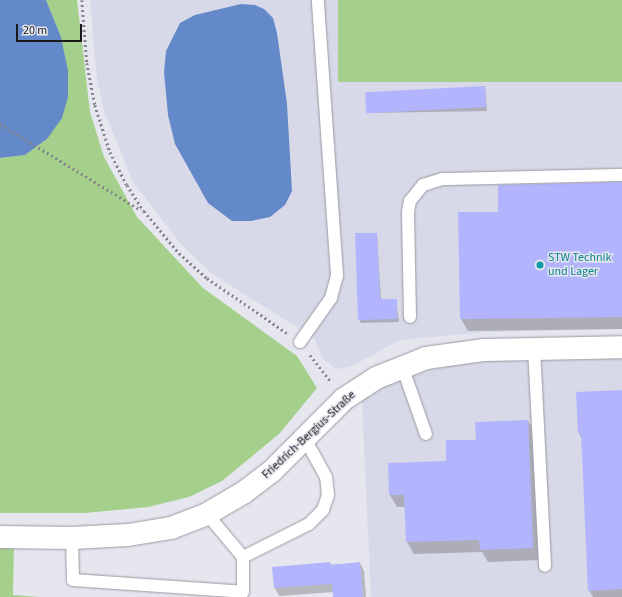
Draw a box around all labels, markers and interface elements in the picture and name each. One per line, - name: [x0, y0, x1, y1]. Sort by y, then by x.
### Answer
- scale bar: [18, 16, 84, 42]
- text: 20 m: [23, 22, 47, 39]
- place label: STW Technik und Lager: [548, 251, 611, 279]
- marker: STW Technik und Lager: [535, 260, 545, 270]
- street label: Friedrich-Bergius-Straße: [259, 388, 359, 482]

